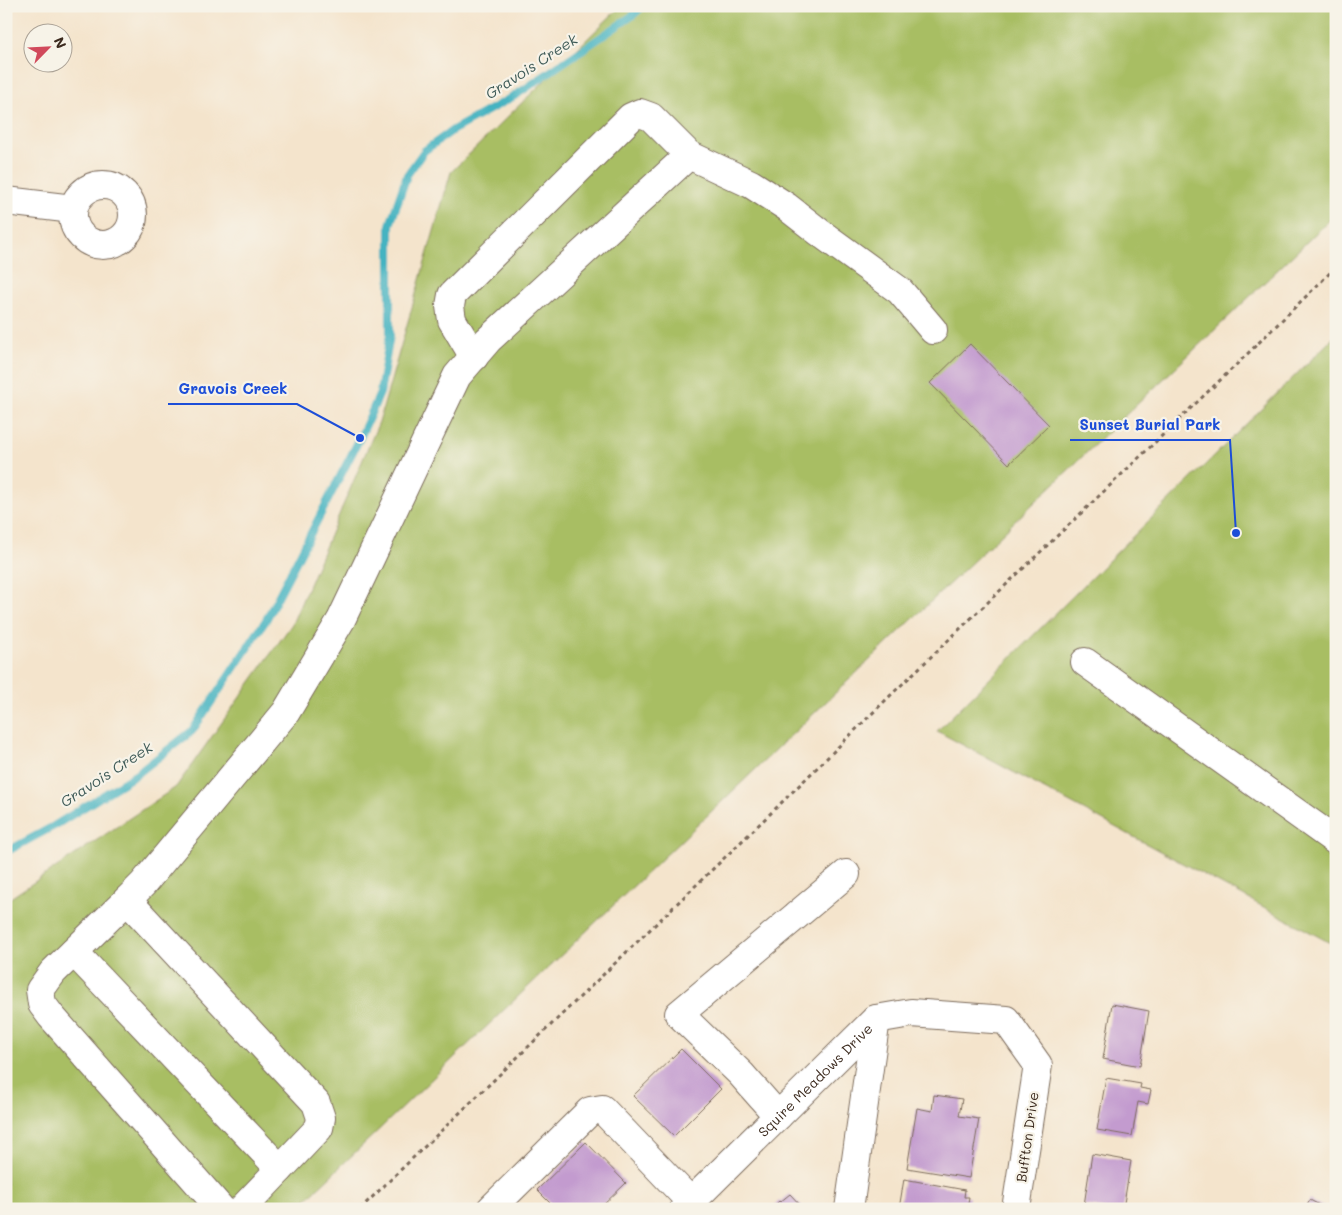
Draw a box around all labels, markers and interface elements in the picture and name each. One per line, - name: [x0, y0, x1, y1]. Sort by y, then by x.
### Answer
- north arrow: [22, 22, 72, 72]
- water label: Gravois Creek: [481, 28, 582, 103]
- text: N: [49, 34, 71, 51]
- callout: Gravois Creek: [168, 374, 297, 404]
- text: Gravois Creek: [179, 378, 287, 398]
- callout: Sunset Burial Park: [1070, 410, 1230, 440]
- text: Sunset Burial Park: [1080, 414, 1220, 434]
- water label: Gravois Creek: [56, 736, 157, 811]
- street label: Squire Meadows Drive: [753, 1019, 876, 1140]
- street label: Buffton Drive: [1011, 1091, 1043, 1183]

